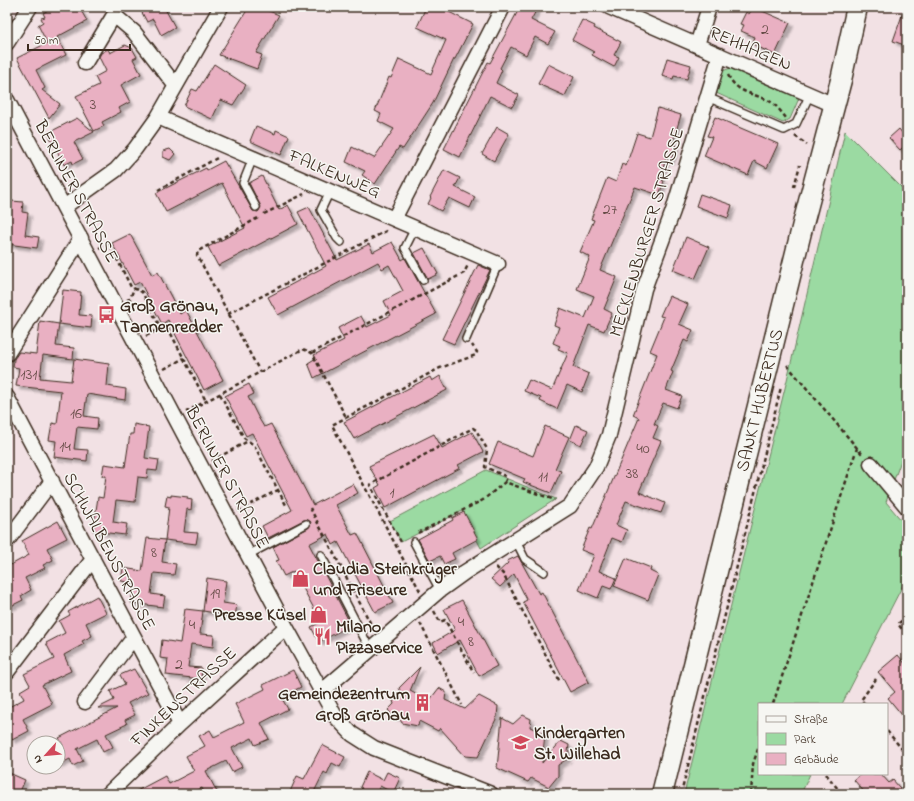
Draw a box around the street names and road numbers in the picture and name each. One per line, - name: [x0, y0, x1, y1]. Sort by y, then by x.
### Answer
- street label: REHHAGEN: [705, 21, 795, 79]
- street label: BERLINER STRASSE: [26, 115, 124, 268]
- street label: MECKLENBURGER STRASSE: [604, 125, 692, 340]
- street label: FALKENWEG: [283, 143, 384, 206]
- street label: SANKT HUBERTUS: [731, 326, 791, 475]
- street label: BERLINER STRASSE: [177, 401, 275, 554]
- street label: SCHWALBENSTRASSE: [56, 468, 161, 636]
- street label: FINKENSTRASSE: [125, 641, 243, 754]

